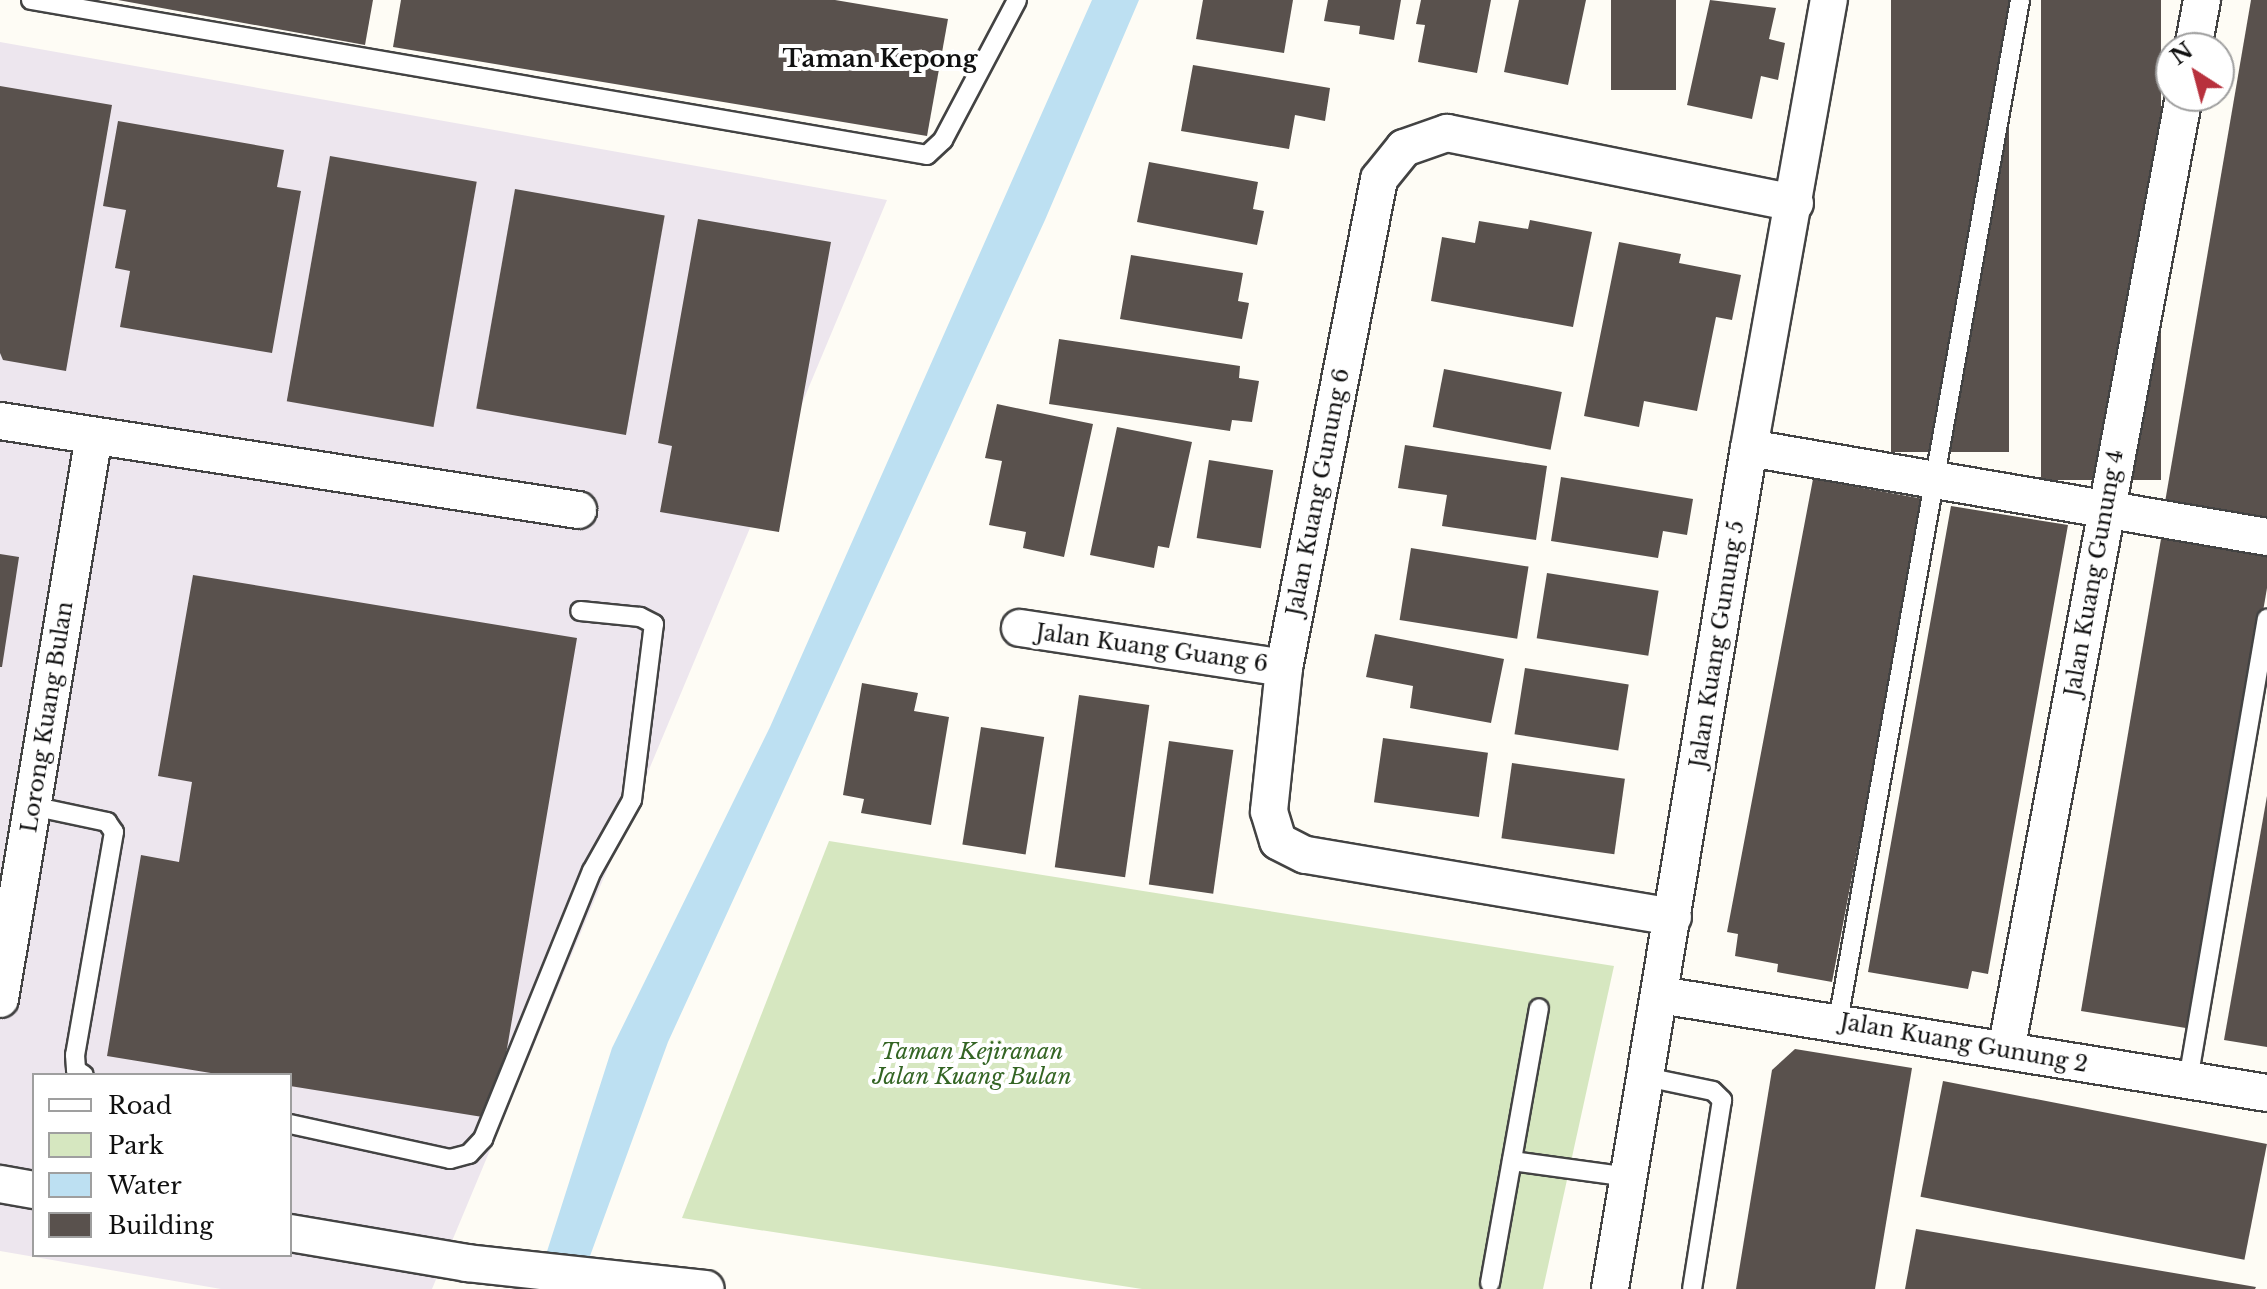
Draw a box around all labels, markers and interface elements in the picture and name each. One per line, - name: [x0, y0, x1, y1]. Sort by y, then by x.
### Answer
- north arrow: [2155, 32, 2235, 112]
- text: N: [2165, 37, 2198, 71]
- district label: Taman Kepong: [783, 45, 977, 73]
- street label: Jalan Kuang Gunung 6: [1281, 366, 1355, 618]
- street label: Jalan Kuang Gunung 4: [2059, 447, 2129, 699]
- street label: Jalan Kuang Gunung 5: [1684, 518, 1750, 770]
- street label: Lorong Kuang Bulan: [16, 599, 78, 835]
- street label: Jalan Kuang Guang 6: [1034, 619, 1270, 677]
- street label: Jalan Kuang Gunung 2: [1838, 1008, 2090, 1078]
- park label: Taman Kejiranan Jalan Kuang Bulan: [872, 1038, 1072, 1090]
- legend: [32, 1073, 292, 1257]
- text: Road: [108, 1091, 172, 1120]
- text: Park: [108, 1131, 164, 1160]
- text: Water: [108, 1171, 182, 1200]
- text: Building: [108, 1211, 214, 1240]

